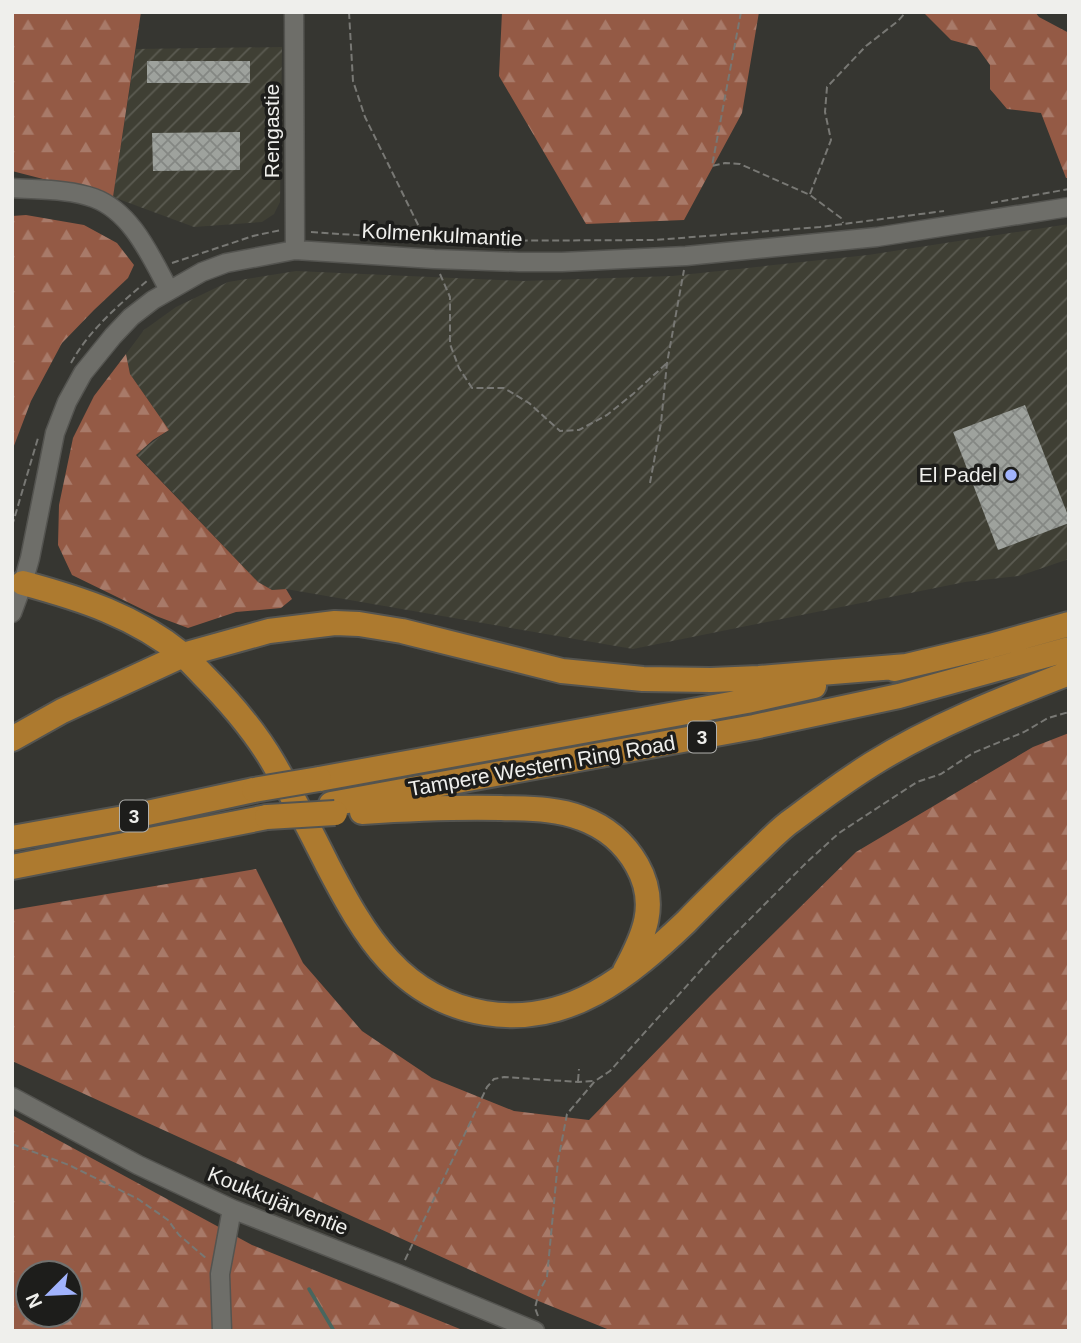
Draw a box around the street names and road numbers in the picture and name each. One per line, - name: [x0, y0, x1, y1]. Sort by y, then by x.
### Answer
- street label: Rengastie: [260, 84, 283, 178]
- street label: Kolmenkulmantie: [361, 219, 523, 250]
- road number: 3: [688, 722, 716, 752]
- street label: Tampere Western Ring Road: [407, 731, 677, 800]
- road number: 3: [120, 800, 148, 832]
- street label: Koukkujärventie: [205, 1162, 352, 1239]

